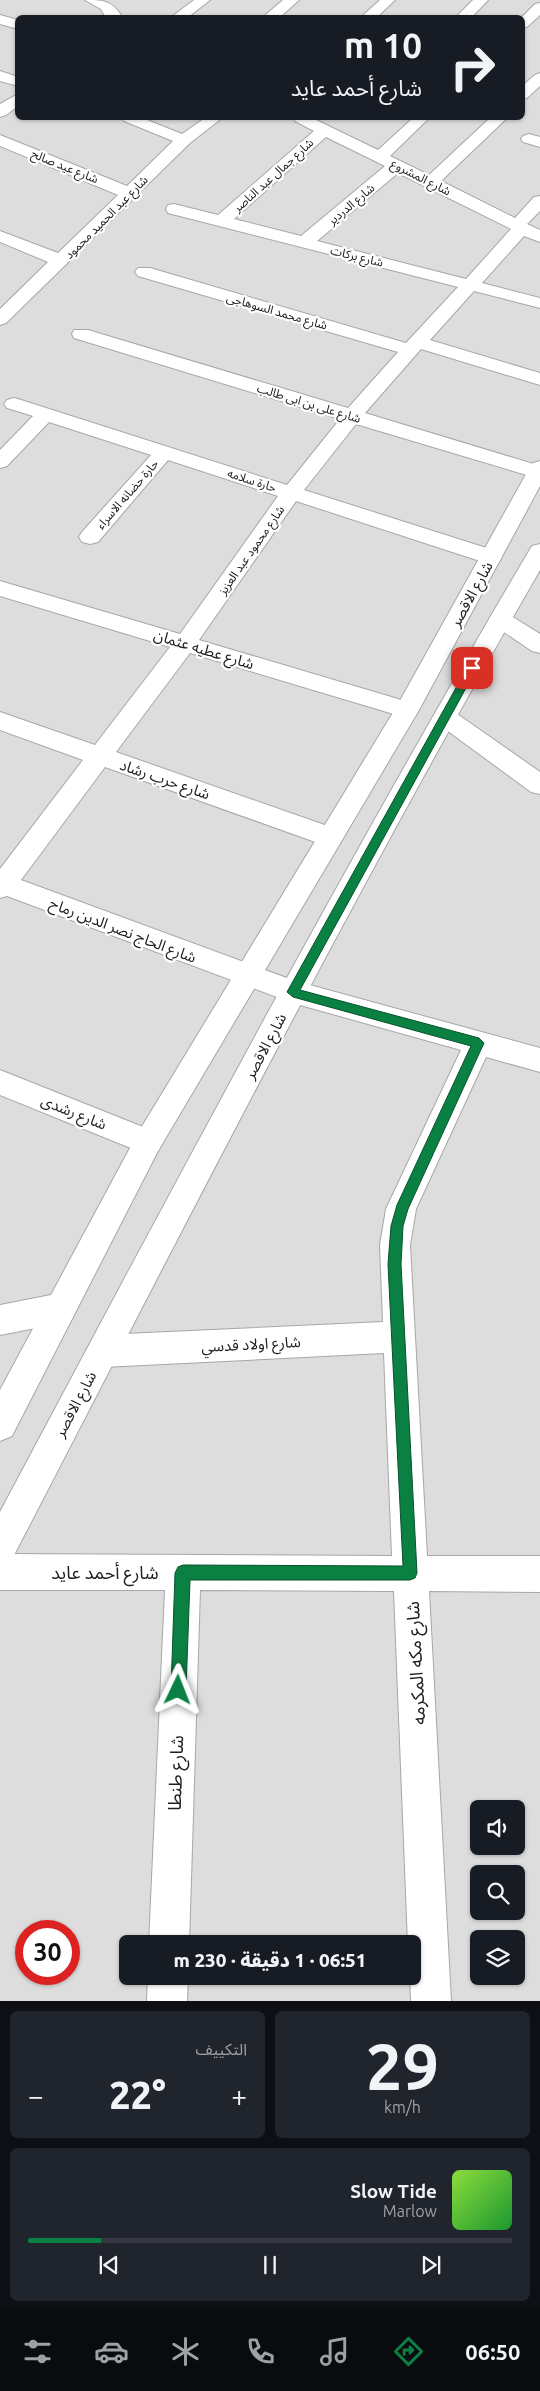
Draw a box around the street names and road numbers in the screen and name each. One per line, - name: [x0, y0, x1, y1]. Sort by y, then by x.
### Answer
- street label: شارع جمال عبد الناصر: [230, 136, 318, 217]
- street label: شارع عيد صالح: [29, 147, 100, 188]
- street label: شارع المشروع: [388, 156, 453, 200]
- street label: شارع عبد الحميد محمود: [62, 173, 152, 263]
- street label: شارع الدردير: [324, 181, 379, 230]
- street label: شارع بركات: [329, 243, 385, 272]
- street label: شارع محمد السوهاجى: [224, 290, 329, 335]
- street label: شارع على بن ابى طالب: [255, 381, 362, 428]
- street label: حارة حضانه الاسراء: [93, 457, 161, 532]
- street label: حارة سلامه: [226, 466, 278, 495]
- street label: شارع محمود عبد العزيز: [215, 503, 289, 599]
- street label: شارع الاقصر: [446, 558, 499, 632]
- street label: شارع عطيه عثمان: [151, 626, 256, 676]
- street label: شارع حرب رشاد: [116, 756, 212, 806]
- street label: شارع الحاج نصر الدين رماح: [46, 894, 199, 970]
- street label: شارع الاقصر: [240, 1010, 293, 1084]
- street label: شارع رشدى: [37, 1091, 109, 1137]
- street label: شارع اولاد قدسي: [201, 1333, 302, 1359]
- street label: شارع الاقصر: [50, 1368, 103, 1442]
- street label: شارع أحمد عايد: [51, 1562, 159, 1587]
- street label: شارع مكه المكرمه: [402, 1600, 433, 1725]
- street label: شارع طنطا: [164, 1735, 191, 1811]

